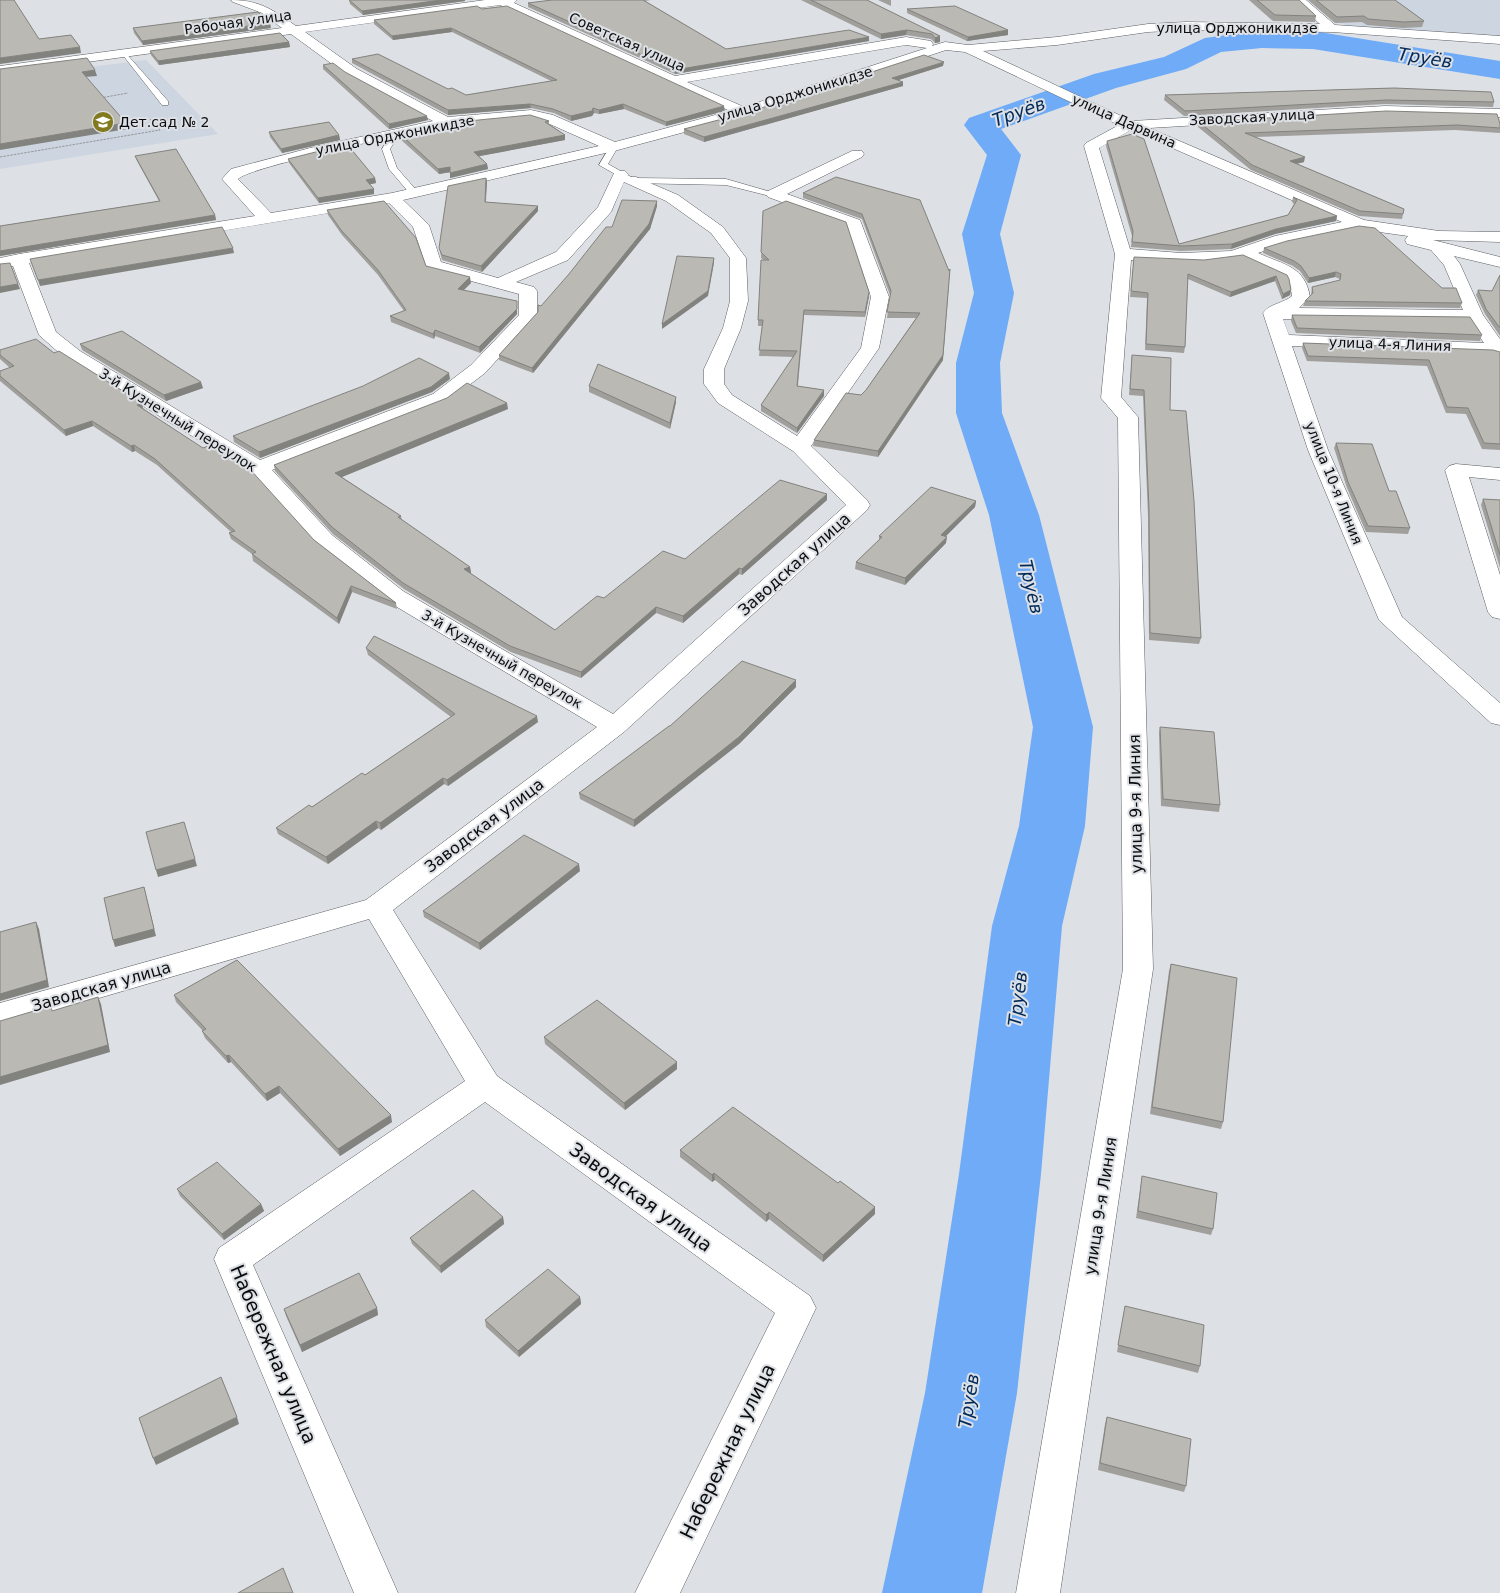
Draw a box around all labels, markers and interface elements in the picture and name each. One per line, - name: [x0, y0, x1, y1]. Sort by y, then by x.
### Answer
- street label: Рабочая улица: [183, 7, 293, 37]
- street label: Советская улица: [566, 9, 688, 75]
- street label: улица Орджоникидзе: [1156, 20, 1318, 36]
- water label: Труёв: [1396, 43, 1454, 72]
- street label: улица Орджоникидзе: [716, 63, 874, 125]
- street label: улица Дарвина: [1069, 91, 1179, 151]
- water label: Труёв: [990, 92, 1048, 131]
- street label: Заводская улица: [1189, 106, 1315, 128]
- school or university icon: Дет.сад № 2: [91, 110, 115, 134]
- street label: улица Орджоникидзе: [314, 112, 476, 158]
- place label: Дет.сад № 2: [119, 114, 209, 130]
- street label: улица 4-я Линия: [1329, 334, 1451, 354]
- street label: 3-й Кузнечный переулок: [96, 365, 260, 475]
- street label: улица 10-я Линия: [1302, 419, 1366, 547]
- street label: Заводская улица: [734, 509, 854, 620]
- water label: Труёв: [1015, 558, 1048, 616]
- street label: 3-й Кузнечный переулок: [419, 606, 585, 712]
- street label: улица 9-я Линия: [1125, 734, 1146, 874]
- street label: Заводская улица: [421, 774, 548, 876]
- street label: Заводская улица: [29, 957, 173, 1015]
- water label: Труёв: [1004, 970, 1031, 1027]
- street label: улица 9-я Линия: [1080, 1136, 1121, 1276]
- street label: Заводская улица: [565, 1138, 717, 1256]
- street label: Набережная улица: [226, 1261, 322, 1447]
- street label: Набережная улица: [675, 1360, 779, 1542]
- water label: Труёв: [954, 1372, 983, 1430]

